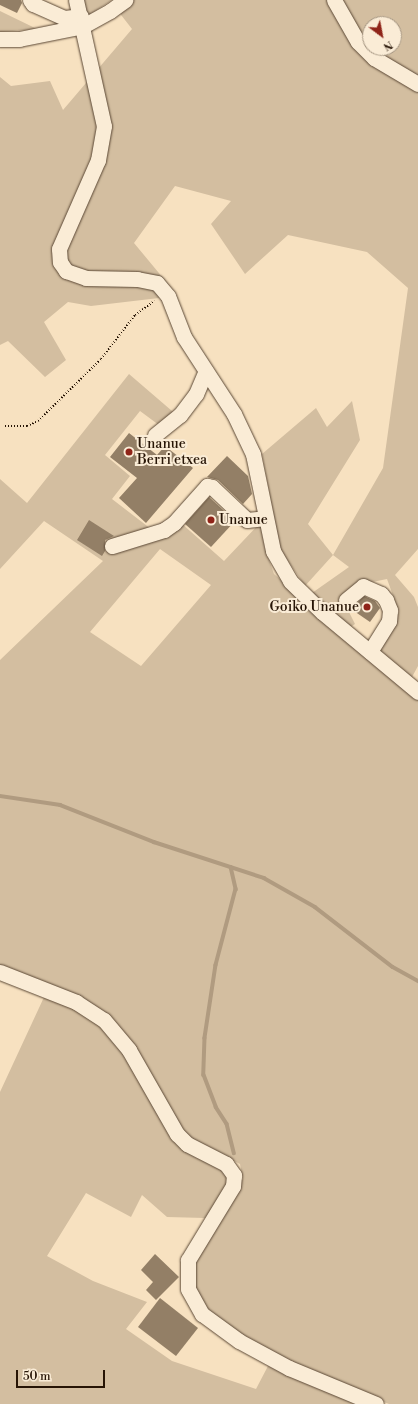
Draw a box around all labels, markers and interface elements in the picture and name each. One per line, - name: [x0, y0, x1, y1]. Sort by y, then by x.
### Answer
- north arrow: [362, 16, 402, 56]
- text: N: [380, 37, 395, 54]
- place label: Unanue Berri etxea: [137, 436, 207, 468]
- marker: Unanue Berri etxea: [124, 447, 134, 457]
- place label: Unanue: [219, 512, 268, 528]
- marker: Unanue: [206, 515, 216, 525]
- place label: Goiko Unanue: [269, 599, 359, 615]
- marker: Goiko Unanue: [362, 602, 372, 612]
- scale bar: [18, 1362, 107, 1388]
- text: 50 m: [23, 1369, 51, 1384]

